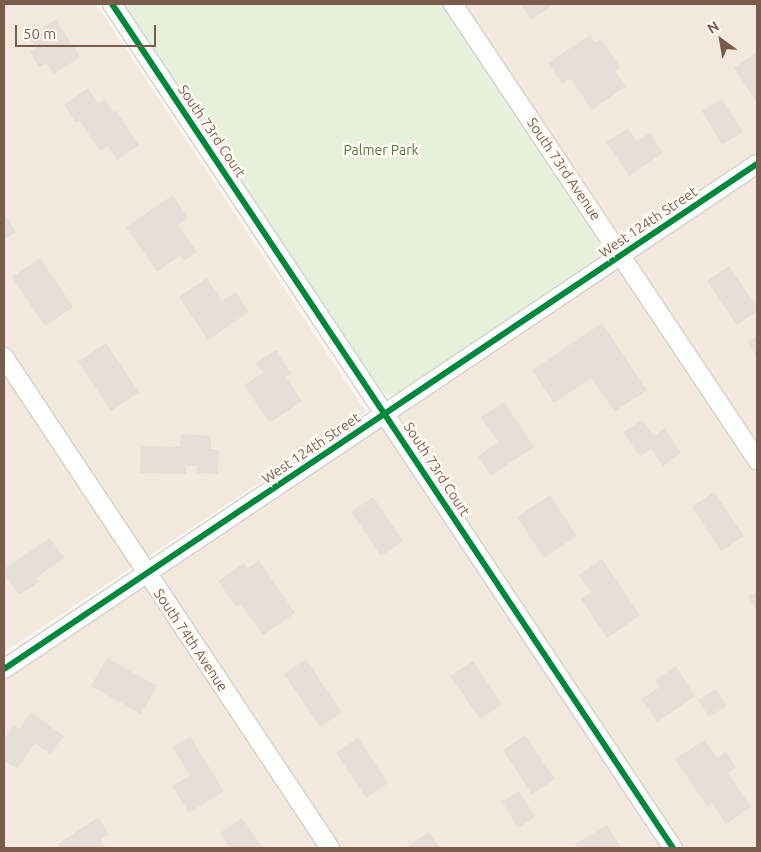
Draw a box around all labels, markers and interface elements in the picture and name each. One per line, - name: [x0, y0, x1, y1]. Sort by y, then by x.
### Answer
- scale bar: [18, 15, 159, 47]
- north arrow: [696, 15, 746, 65]
- text: N: [704, 18, 722, 37]
- text: 50 m: [23, 25, 56, 42]
- street label: South 73rd Court: [175, 81, 249, 181]
- street label: South 73rd Avenue: [524, 115, 604, 223]
- park label: Palmer Park: [343, 142, 419, 158]
- street label: West 124th Street: [596, 183, 700, 261]
- street label: West 124th Street: [259, 409, 363, 487]
- street label: South 73rd Court: [400, 419, 474, 519]
- street label: South 74th Avenue: [151, 586, 231, 694]

